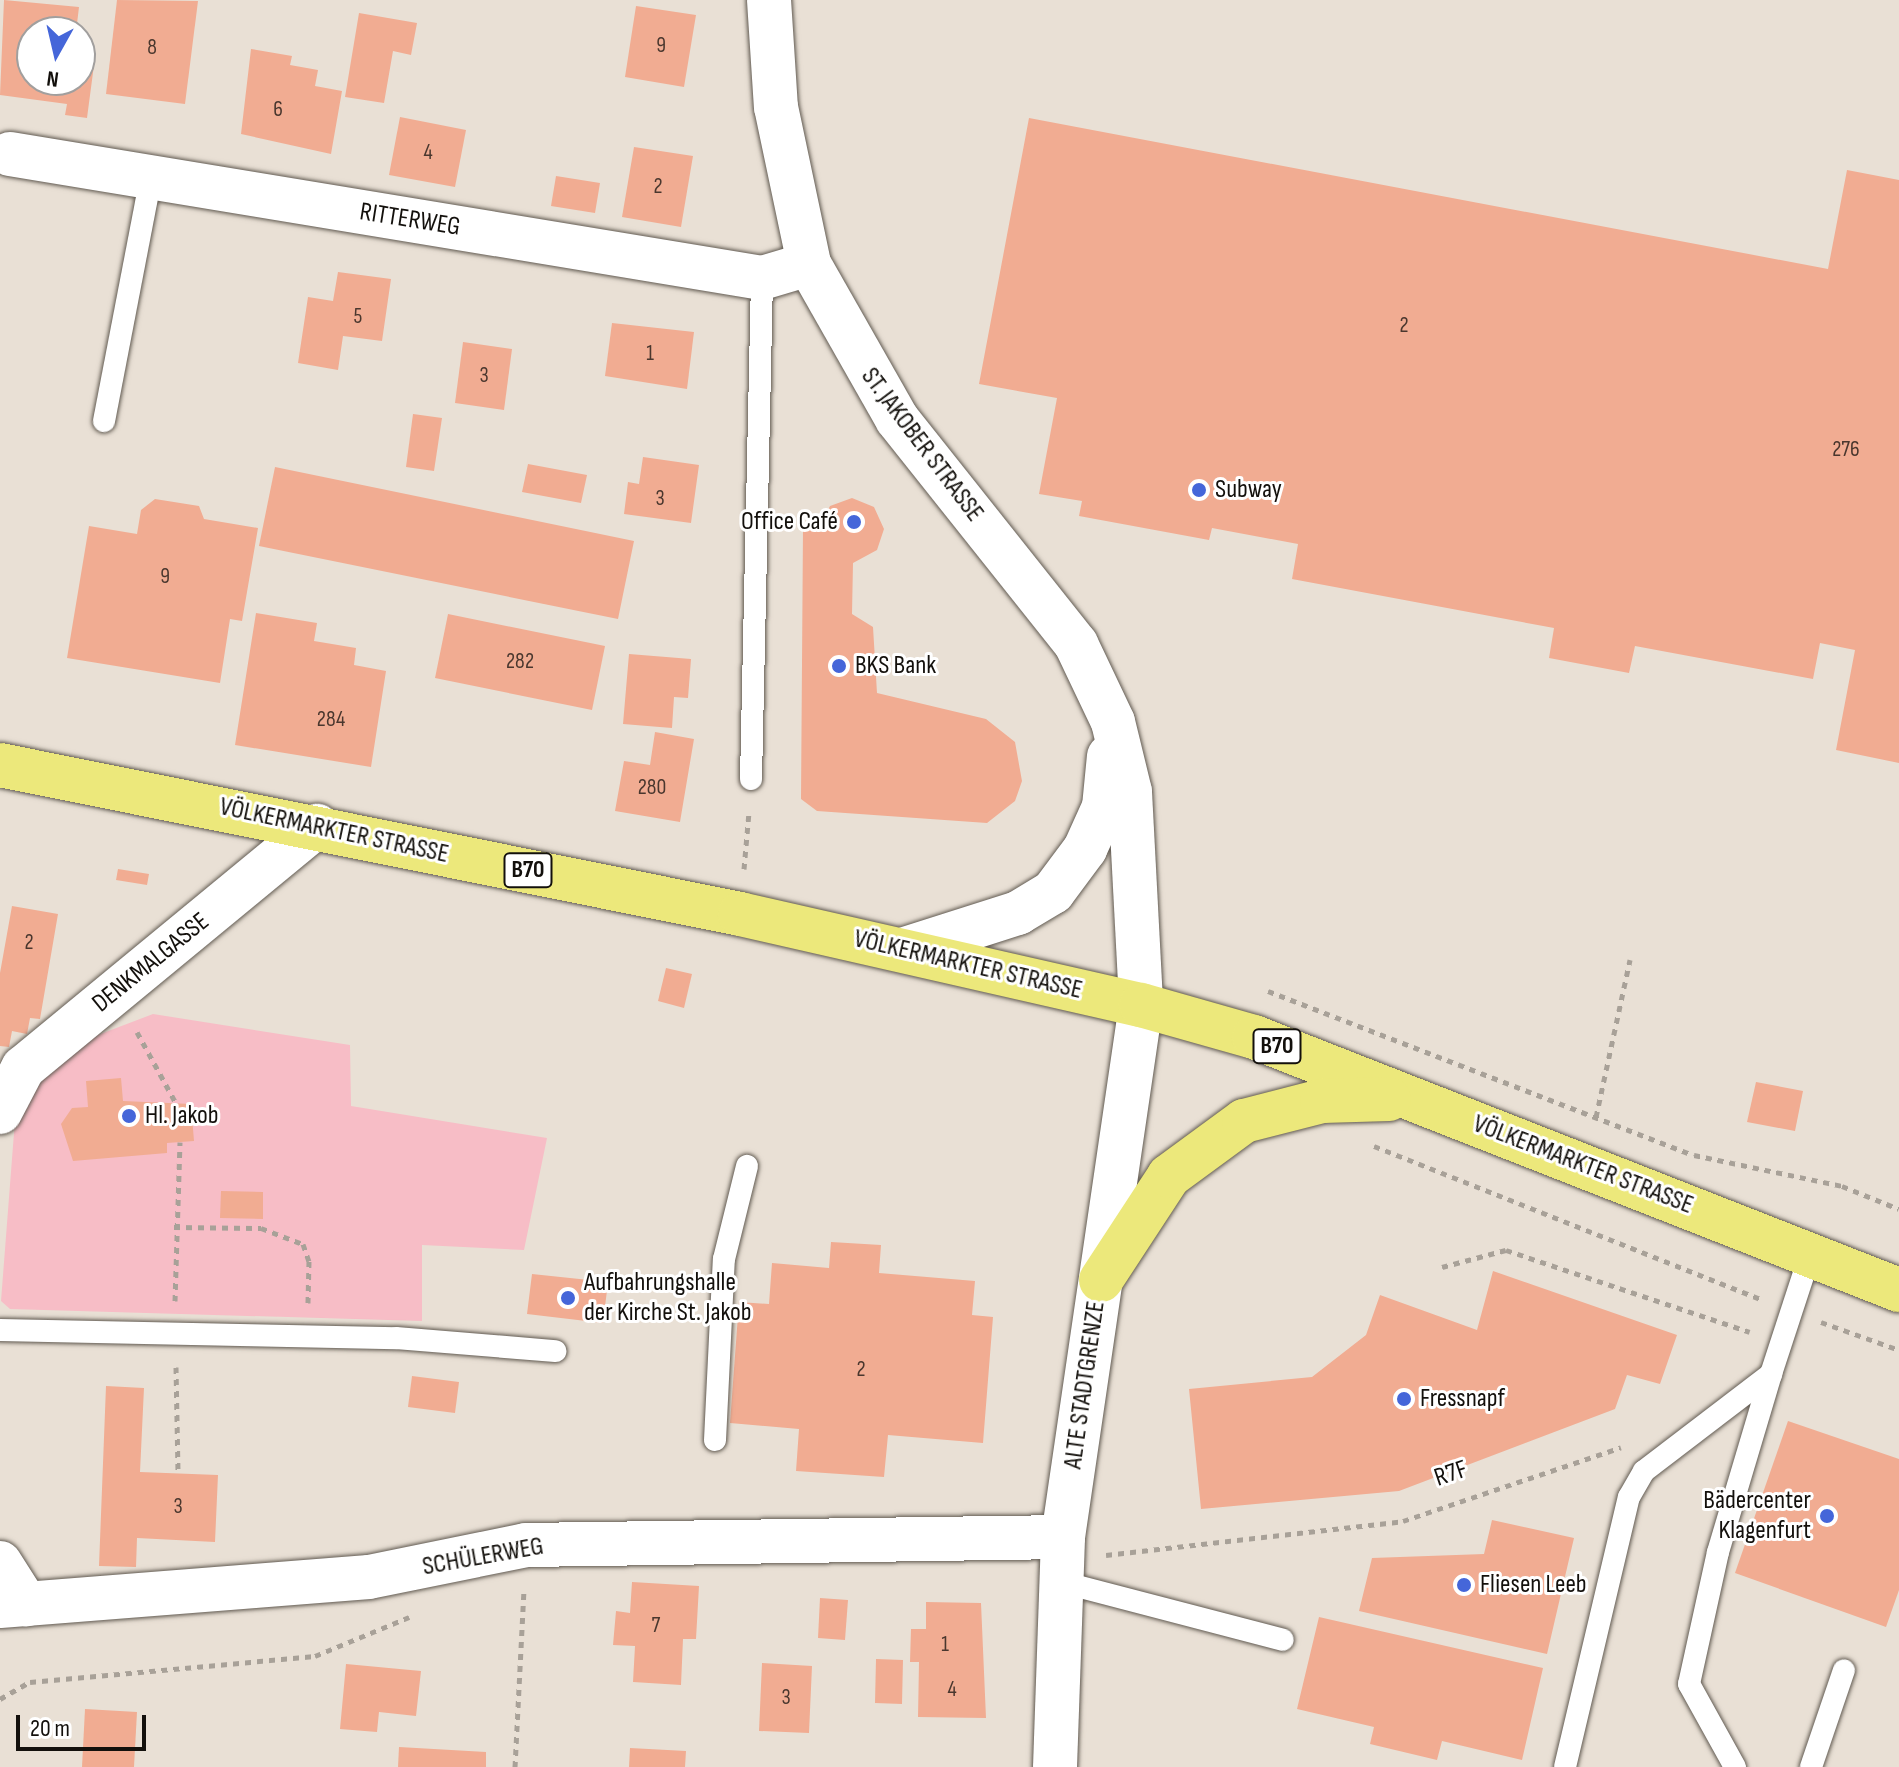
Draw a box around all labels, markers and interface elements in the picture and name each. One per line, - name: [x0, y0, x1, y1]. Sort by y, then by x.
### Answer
- north arrow: [16, 16, 96, 96]
- house number: 9: [656, 33, 666, 59]
- house number: 8: [147, 35, 157, 61]
- text: N: [45, 64, 61, 92]
- house number: 6: [273, 97, 283, 123]
- house number: 4: [423, 140, 433, 166]
- house number: 2: [653, 174, 663, 200]
- street label: RITTERWEG: [358, 197, 462, 243]
- house number: 5: [354, 304, 362, 330]
- house number: 2: [1399, 313, 1409, 339]
- house number: 1: [646, 341, 654, 367]
- street label: ST. JAKOBER STRASSE: [854, 362, 990, 528]
- house number: 3: [479, 363, 489, 389]
- house number: 276: [1832, 437, 1860, 463]
- place label: Subway: [1215, 474, 1282, 506]
- marker: Subway: [1190, 481, 1208, 499]
- house number: 3: [655, 486, 665, 512]
- place label: Office Café: [741, 506, 838, 538]
- marker: Office Café: [845, 513, 863, 531]
- house number: 9: [160, 564, 170, 590]
- house number: 282: [506, 649, 534, 675]
- place label: BKS Bank: [855, 650, 936, 682]
- marker: BKS Bank: [830, 657, 848, 675]
- house number: 284: [317, 707, 345, 733]
- house number: 280: [638, 775, 666, 801]
- street label: VÖLKERMARKTER STRASSE: [217, 792, 451, 870]
- road number: B70: [502, 850, 554, 890]
- street label: DENKMALGASSE: [86, 906, 216, 1020]
- street label: VÖLKERMARKTER STRASSE: [851, 924, 1085, 1006]
- house number: 2: [24, 930, 34, 956]
- road number: B70: [1251, 1026, 1303, 1066]
- place label: Hl. Jakob: [145, 1100, 219, 1132]
- marker: Hl. Jakob: [120, 1107, 138, 1125]
- street label: VÖLKERMARKTER STRASSE: [1469, 1109, 1697, 1221]
- place label: Aufbahrungshalle der Kirche St. Jakob: [584, 1267, 752, 1328]
- marker: Aufbahrungshalle der Kirche St. Jakob: [559, 1289, 577, 1307]
- street label: ALTE STADTGRENZE: [1058, 1299, 1112, 1471]
- house number: 2: [856, 1357, 866, 1383]
- place label: Fressnapf: [1420, 1383, 1505, 1415]
- marker: Fressnapf: [1395, 1390, 1413, 1408]
- street label: R7F: [1430, 1454, 1472, 1494]
- place label: Bädercenter Klagenfurt: [1703, 1485, 1811, 1546]
- house number: 3: [173, 1494, 183, 1520]
- marker: Bädercenter Klagenfurt: [1818, 1507, 1836, 1525]
- street label: SCHÜLERWEG: [420, 1531, 546, 1583]
- place label: Fliesen Leeb: [1480, 1569, 1587, 1601]
- marker: Fliesen Leeb: [1455, 1576, 1473, 1594]
- house number: 7: [652, 1613, 660, 1639]
- house number: 1: [941, 1632, 949, 1658]
- house number: 4: [947, 1677, 957, 1703]
- house number: 3: [781, 1685, 791, 1711]
- scale bar: [20, 1699, 150, 1749]
- text: 20 m: [30, 1714, 70, 1743]

